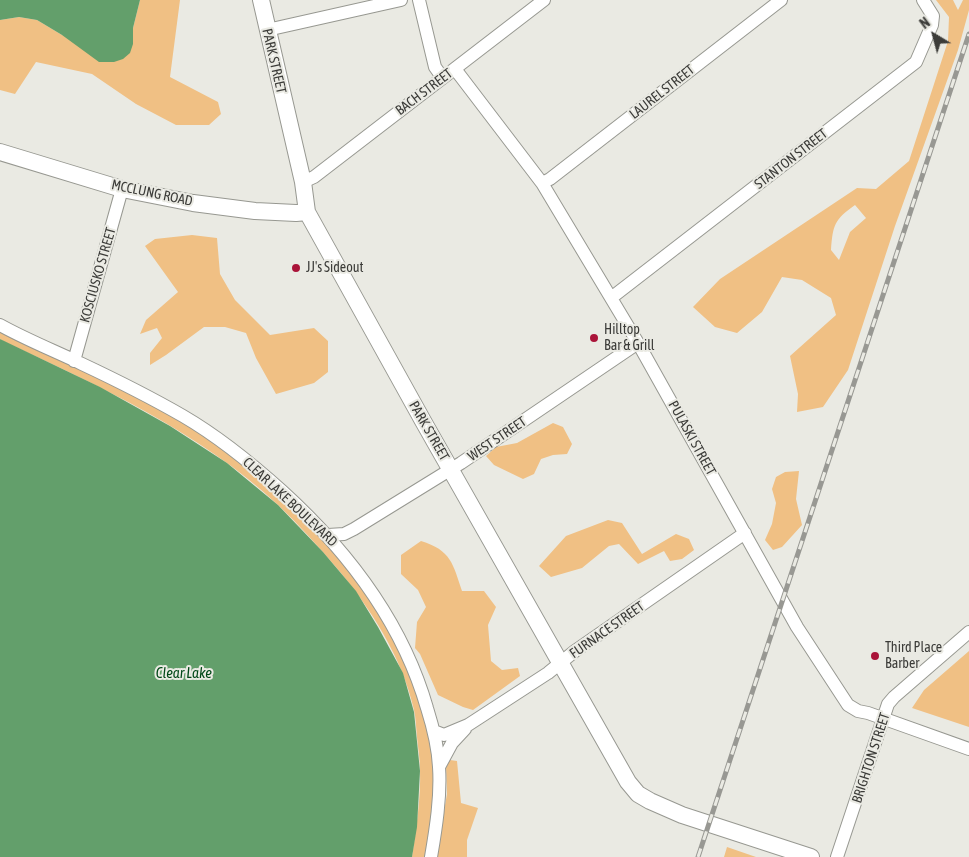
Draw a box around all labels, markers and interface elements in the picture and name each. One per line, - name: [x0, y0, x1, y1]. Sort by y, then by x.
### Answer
- north arrow: [909, 10, 959, 60]
- text: N: [917, 14, 933, 32]
- street label: PARK STREET: [258, 27, 290, 95]
- street label: LAUREL STREET: [626, 61, 698, 123]
- street label: BACH STREET: [392, 65, 456, 119]
- street label: STANTON STREET: [751, 125, 831, 193]
- street label: MCCLUNG ROAD: [110, 176, 194, 210]
- street label: KOSCIUSKO STREET: [76, 226, 120, 324]
- place label: JJ's Sideout: [306, 260, 364, 276]
- marker: JJ's Sideout: [290, 262, 302, 274]
- place label: Hilltop Bar & Grill: [604, 322, 655, 354]
- marker: Hilltop Bar & Grill: [588, 332, 600, 344]
- street label: PARK STREET: [405, 398, 453, 464]
- street label: PULASKI STREET: [665, 398, 719, 478]
- street label: WEST STREET: [464, 413, 530, 465]
- street label: CLEAR LAKE BOULEVARD: [239, 454, 341, 550]
- street label: FURNACE STREET: [566, 598, 648, 662]
- place label: Third Place Barber: [885, 640, 942, 672]
- marker: Third Place Barber: [869, 650, 881, 662]
- water label: Clear Lake: [156, 664, 212, 682]
- street label: BRIGHTON STREET: [848, 711, 894, 805]

